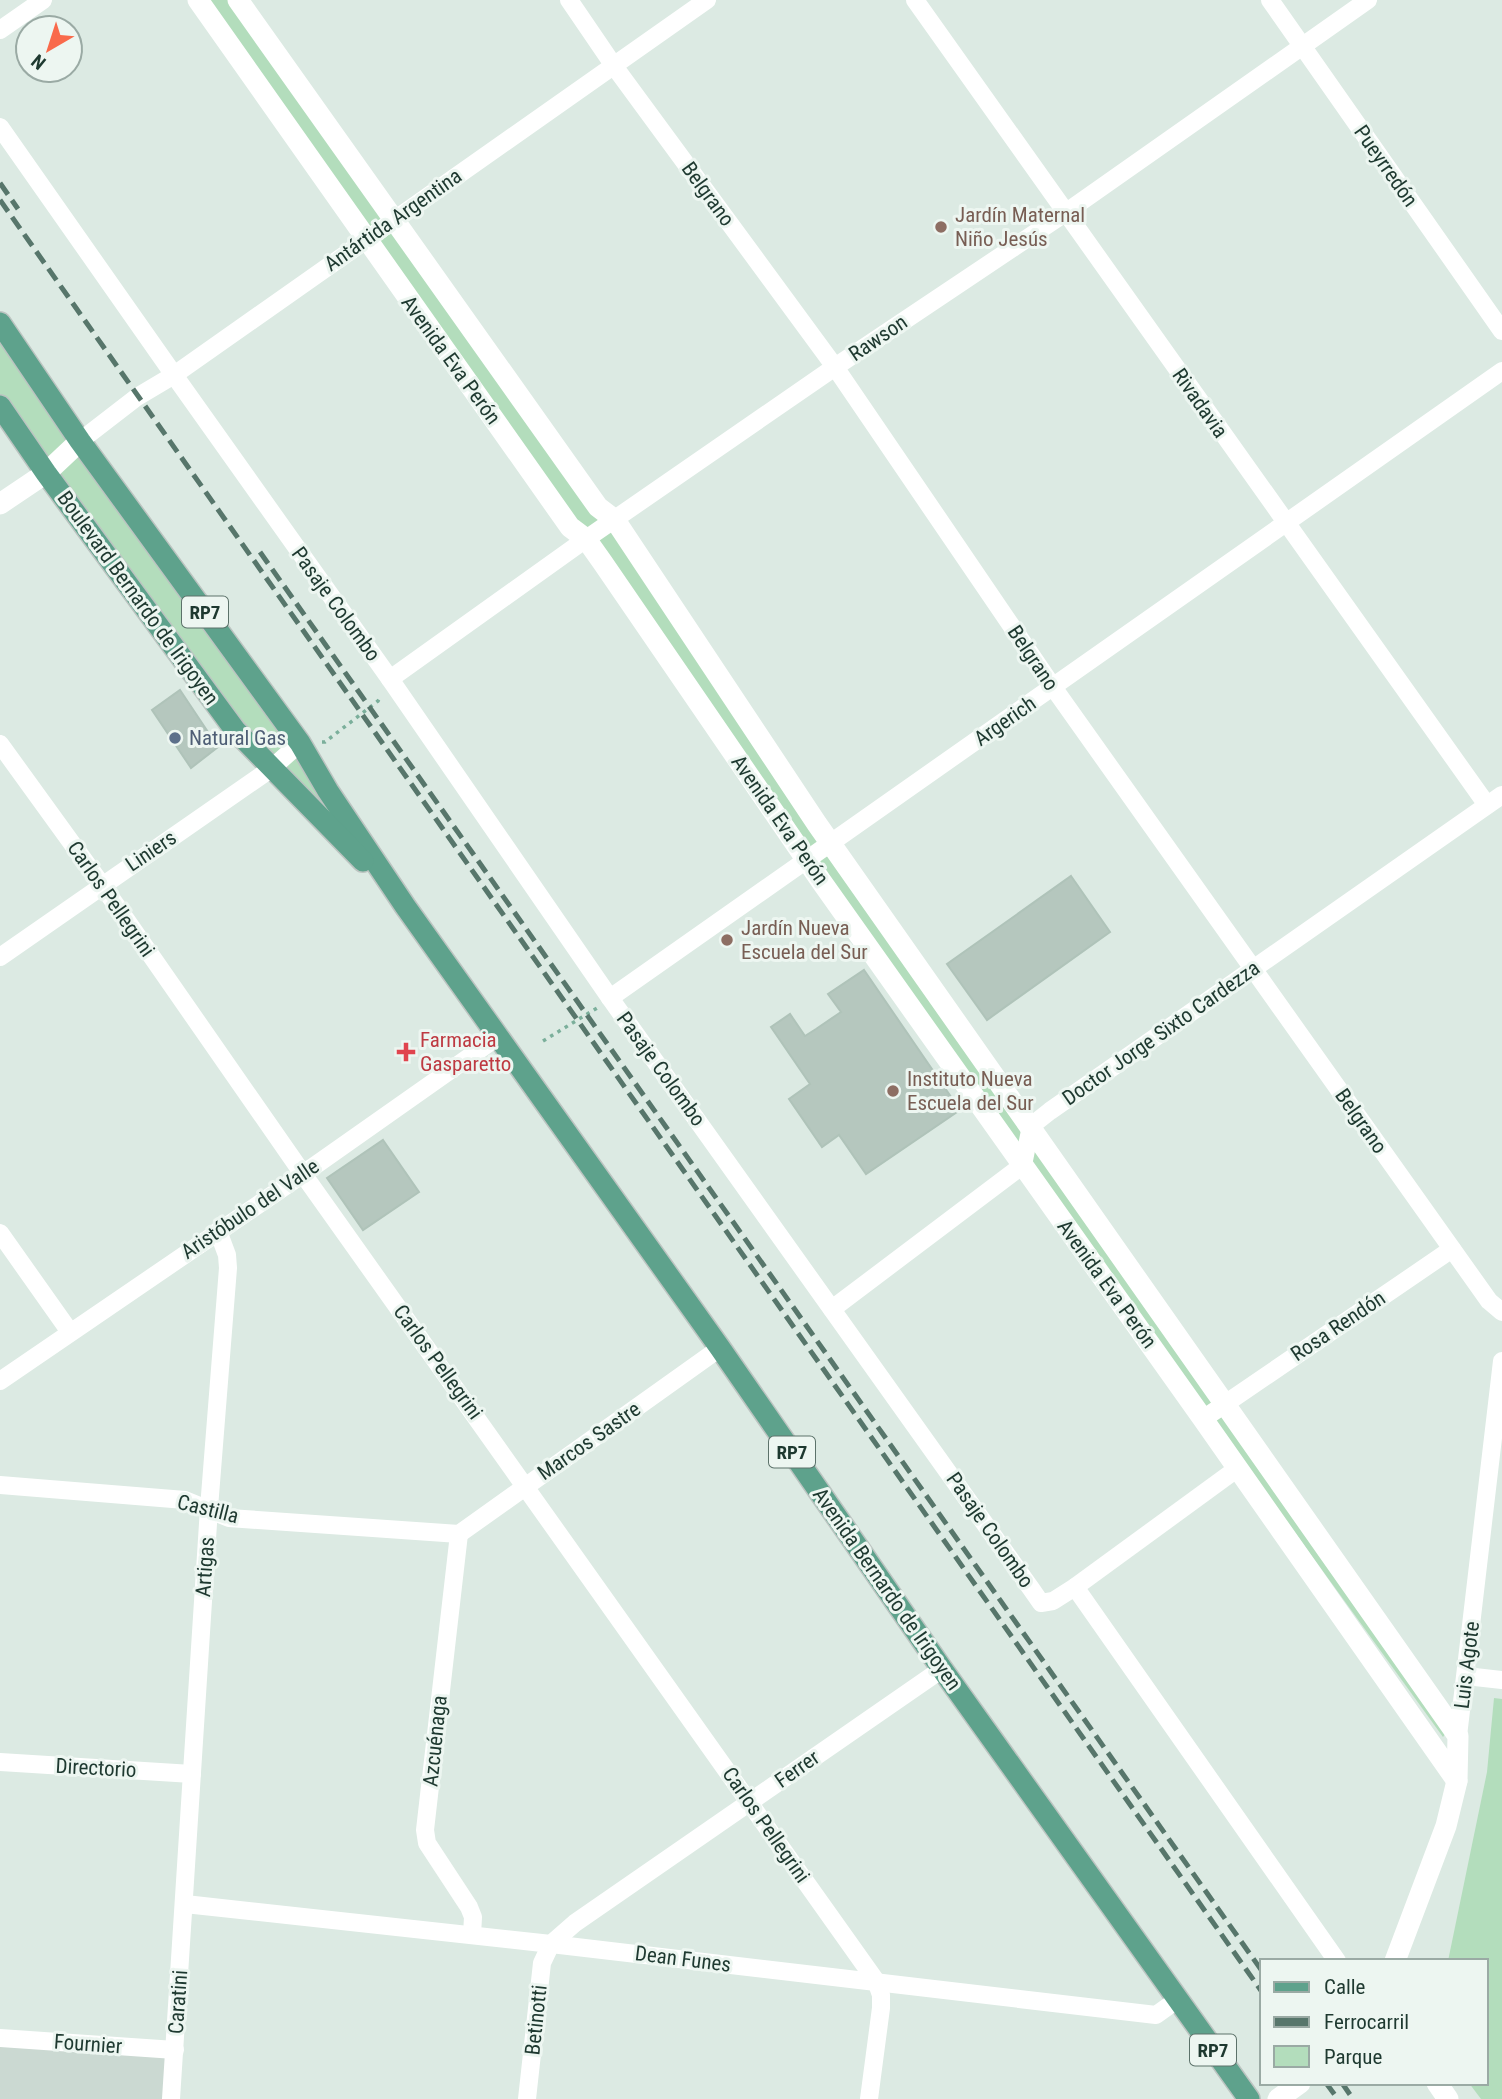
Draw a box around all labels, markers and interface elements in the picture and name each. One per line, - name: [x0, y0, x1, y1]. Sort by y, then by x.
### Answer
- north arrow: [14, 14, 84, 84]
- text: N: [27, 49, 50, 74]
- street label: Pueyrredón: [1349, 121, 1423, 211]
- street label: Belgrano: [677, 157, 739, 231]
- street label: Antártida Argentina: [320, 164, 466, 276]
- place label: Jardín Maternal Niño Jesús: [955, 203, 1085, 251]
- marker: Jardín Maternal Niño Jesús: [933, 219, 949, 235]
- street label: Avenida Eva Perón: [396, 291, 506, 429]
- street label: Rawson: [844, 310, 912, 366]
- street label: Rivadavia: [1168, 364, 1232, 442]
- street label: Boulevard Bernardo de Irigoyen: [53, 487, 223, 709]
- street label: Pasaje Colombo: [287, 542, 385, 666]
- road number: RP7: [182, 596, 228, 628]
- street label: Belgrano: [1003, 621, 1063, 695]
- street label: Argerich: [970, 691, 1040, 751]
- place label: Natural Gas: [189, 726, 286, 750]
- marker: Natural Gas: [167, 730, 183, 746]
- street label: Avenida Eva Perón: [726, 751, 834, 889]
- street label: Liniers: [121, 825, 181, 877]
- street label: Carlos Pellegrini: [62, 837, 160, 961]
- place label: Jardín Nueva Escuela del Sur: [741, 916, 868, 964]
- marker: Jardín Nueva Escuela del Sur: [719, 932, 735, 948]
- street label: Doctor Jorge Sixto Cardezza: [1058, 956, 1264, 1110]
- street label: Pasaje Colombo: [612, 1007, 710, 1131]
- place label: Farmacia Gasparetto: [420, 1028, 511, 1076]
- marker: Farmacia Gasparetto: [398, 1044, 414, 1060]
- place label: Instituto Nueva Escuela del Sur: [907, 1067, 1034, 1115]
- marker: Instituto Nueva Escuela del Sur: [885, 1083, 901, 1099]
- street label: Belgrano: [1330, 1084, 1392, 1158]
- street label: Aristóbulo del Valle: [177, 1154, 324, 1264]
- street label: Avenida Eva Perón: [1052, 1215, 1162, 1353]
- street label: Rosa Rendón: [1286, 1286, 1390, 1366]
- street label: Carlos Pellegrini: [388, 1300, 488, 1424]
- street label: Marcos Sastre: [533, 1397, 645, 1485]
- road number: RP7: [769, 1436, 815, 1468]
- street label: Pasaje Colombo: [941, 1468, 1039, 1592]
- street label: Avenida Bernardo de Irigoyen: [808, 1483, 966, 1695]
- street label: Castilla: [175, 1490, 241, 1528]
- street label: Artigas: [191, 1536, 219, 1598]
- street label: Luis Agote: [1450, 1620, 1484, 1710]
- street label: Azcuénaga: [418, 1694, 452, 1788]
- street label: Ferrer: [770, 1745, 824, 1793]
- street label: Directorio: [55, 1754, 137, 1782]
- street label: Carlos Pellegrini: [717, 1763, 815, 1887]
- street label: Dean Funes: [634, 1941, 732, 1977]
- legend: [1260, 1959, 1488, 2085]
- street label: Caratini: [164, 1969, 192, 2035]
- text: Calle: [1324, 1975, 1366, 1999]
- street label: Betinotti: [520, 1984, 552, 2056]
- text: Ferrocarril: [1324, 2010, 1409, 2034]
- street label: Fournier: [53, 2030, 123, 2058]
- road number: RP7: [1190, 2034, 1236, 2066]
- text: Parque: [1324, 2045, 1382, 2069]

